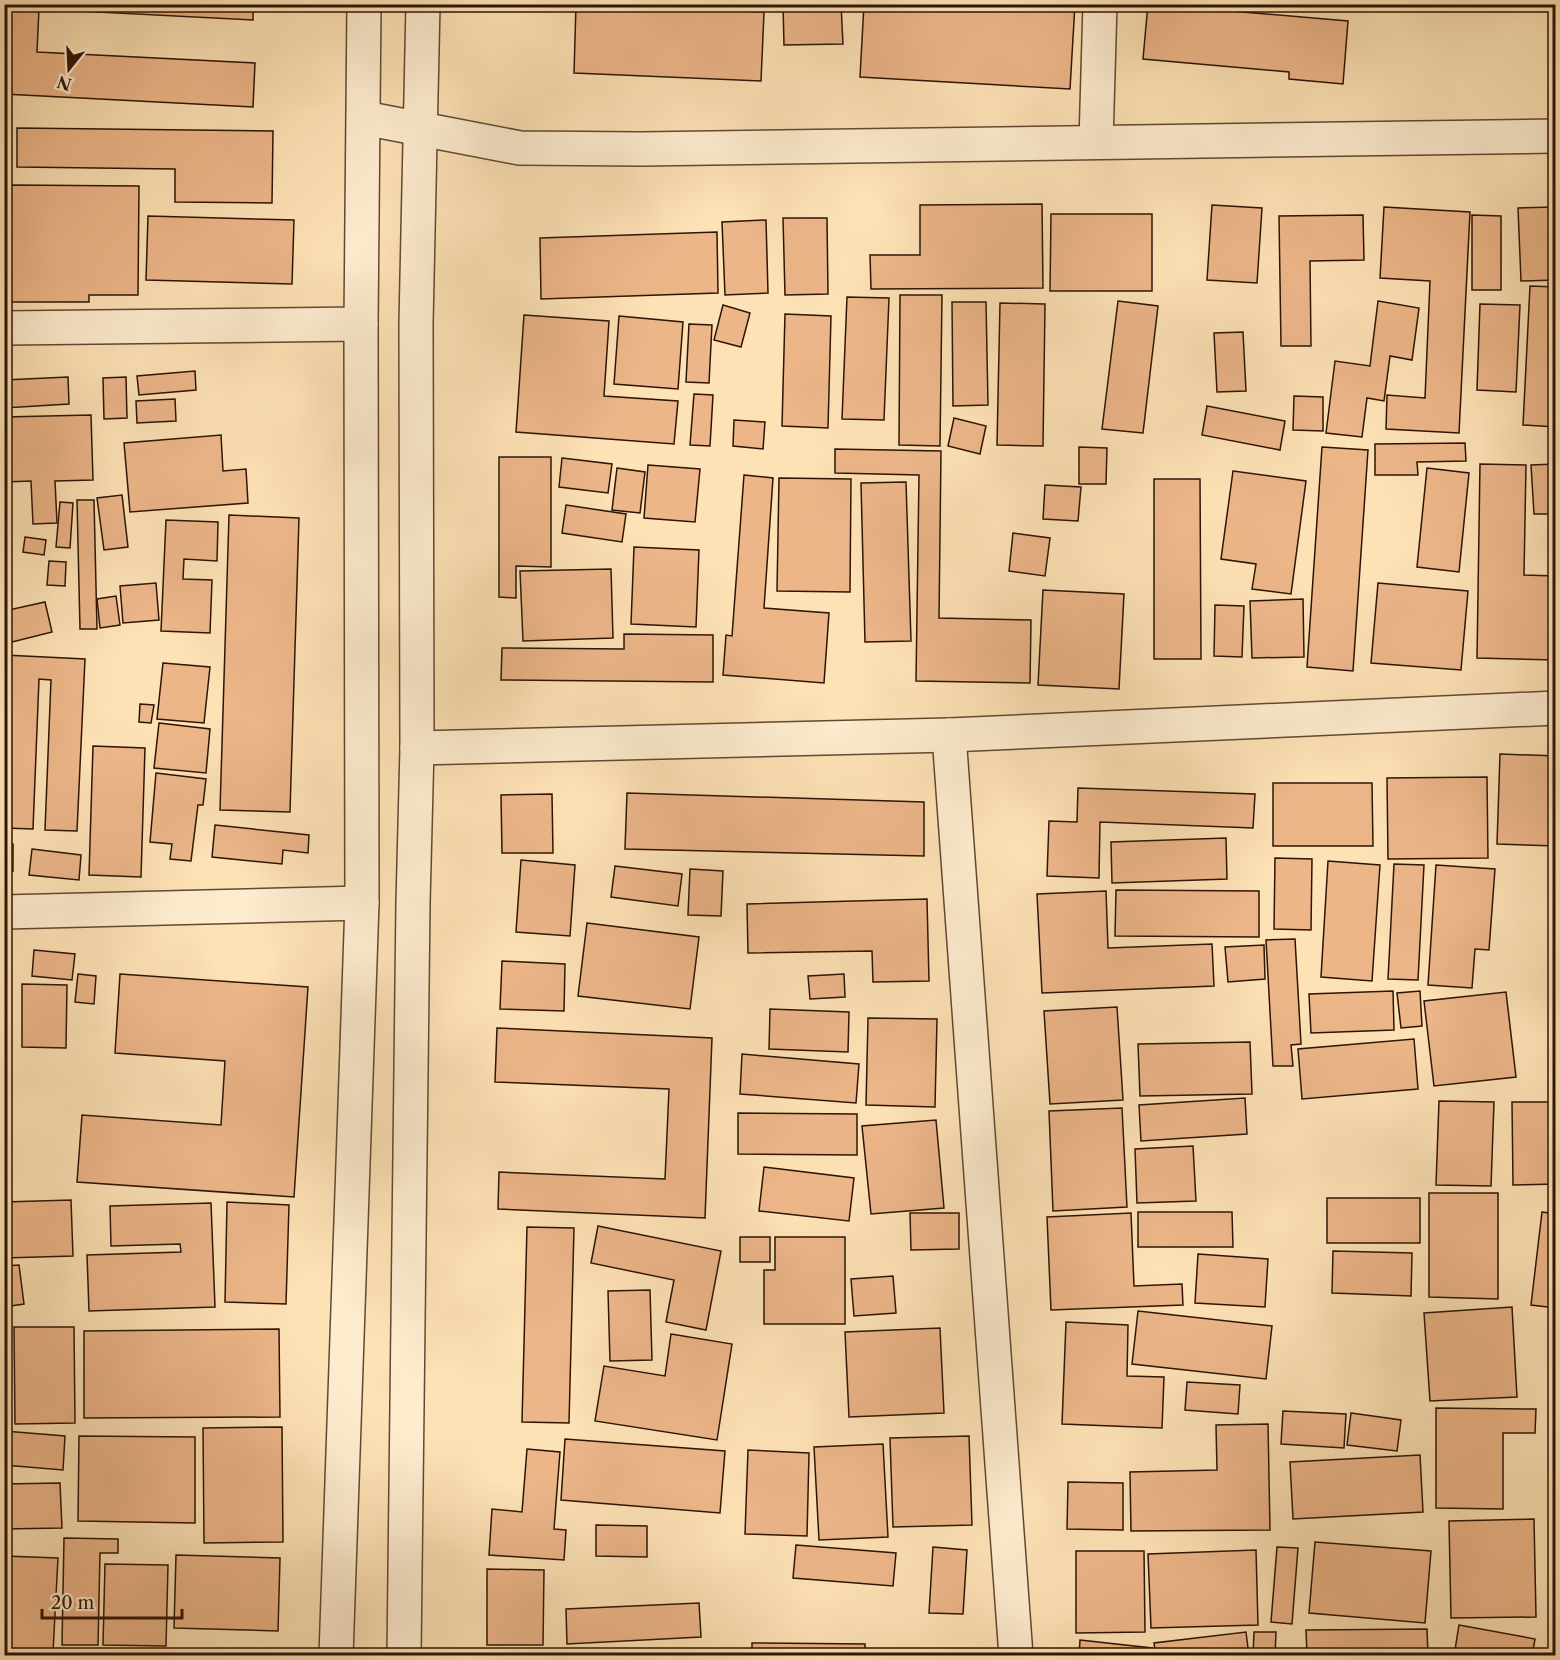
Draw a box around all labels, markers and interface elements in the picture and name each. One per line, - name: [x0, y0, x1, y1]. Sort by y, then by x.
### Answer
- north arrow: [39, 39, 99, 99]
- text: N: [55, 72, 74, 95]
- scale bar: [42, 1582, 182, 1620]
- text: 20 m: [51, 1592, 95, 1614]

